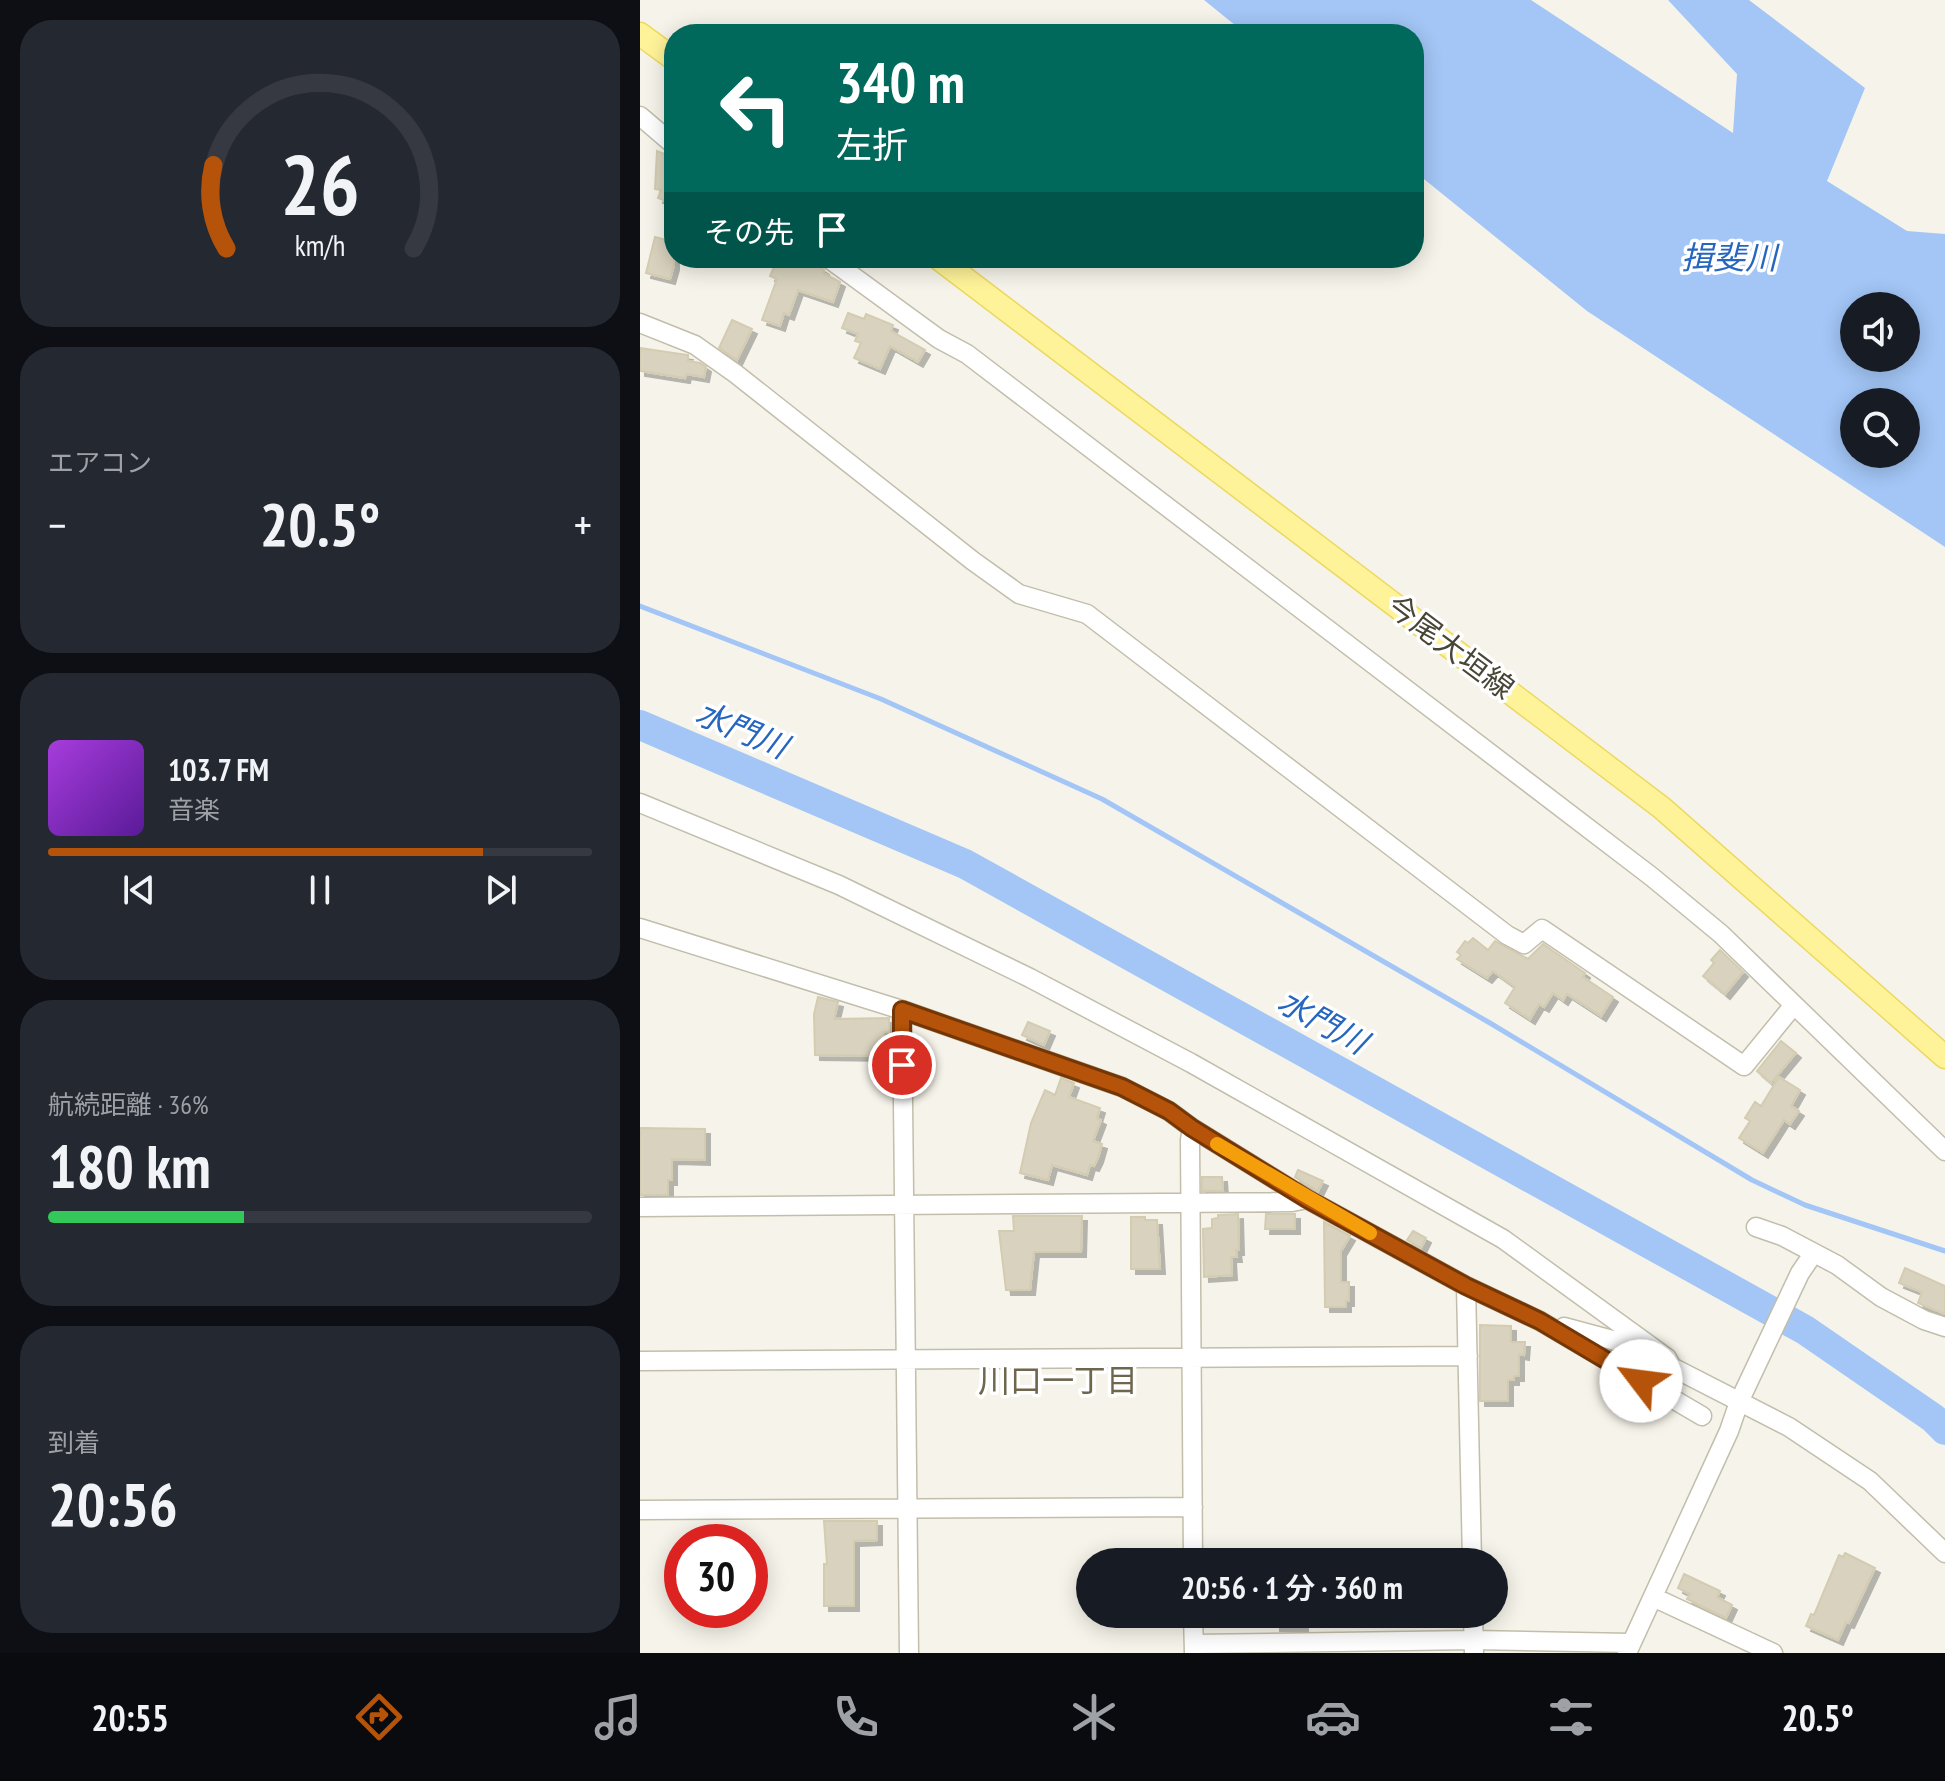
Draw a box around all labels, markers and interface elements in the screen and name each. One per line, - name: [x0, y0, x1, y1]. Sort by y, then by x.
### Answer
- text: 340 m: [836, 46, 965, 118]
- icon: left: [704, 56, 808, 160]
- text: 左折: [836, 121, 908, 168]
- text: 26: [280, 130, 360, 238]
- icon: arrive: [810, 208, 854, 252]
- text: その先: [704, 212, 794, 251]
- text: km/h: [295, 227, 345, 264]
- water label: 揖斐川: [1681, 236, 1780, 278]
- map controls: [1840, 292, 1920, 468]
- button: sound: [1840, 292, 1920, 372]
- button: search: [1840, 388, 1920, 468]
- text: エアコン: [48, 446, 152, 479]
- text: 20.5°: [260, 485, 380, 563]
- text: −: [48, 496, 66, 553]
- text: +: [574, 496, 592, 553]
- street label: 今尾大垣線: [1379, 585, 1523, 707]
- water label: 水門川: [690, 691, 797, 768]
- text: 103.7 FM: [168, 750, 269, 789]
- text: 音楽: [168, 793, 220, 826]
- icon: previous: [117, 868, 161, 912]
- icon: pause: [298, 868, 342, 912]
- icon: next: [479, 868, 523, 912]
- water label: 水門川: [1271, 979, 1378, 1064]
- pin: [868, 1031, 936, 1099]
- icon: arrive: [880, 1043, 924, 1087]
- text: 航続距離 · 36%: [48, 1088, 209, 1121]
- text: 180 km: [48, 1127, 211, 1205]
- position arrow: [1599, 1339, 1683, 1423]
- district label: 川口一丁目: [978, 1359, 1138, 1401]
- text: 到着: [48, 1426, 100, 1459]
- text: 20:56: [48, 1465, 178, 1543]
- speed limit sign: 30: [664, 1524, 768, 1628]
- text: 20:56 · 1 分 · 360 m: [1181, 1568, 1403, 1607]
- icon: directions: [351, 1689, 407, 1745]
- icon: music: [590, 1689, 646, 1745]
- icon: phone: [828, 1689, 884, 1745]
- icon: climate: [1066, 1689, 1122, 1745]
- icon: car: [1305, 1689, 1361, 1745]
- icon: filters: [1543, 1689, 1599, 1745]
- text: 20:55: [91, 1694, 169, 1741]
- text: 20.5°: [1781, 1694, 1854, 1741]

